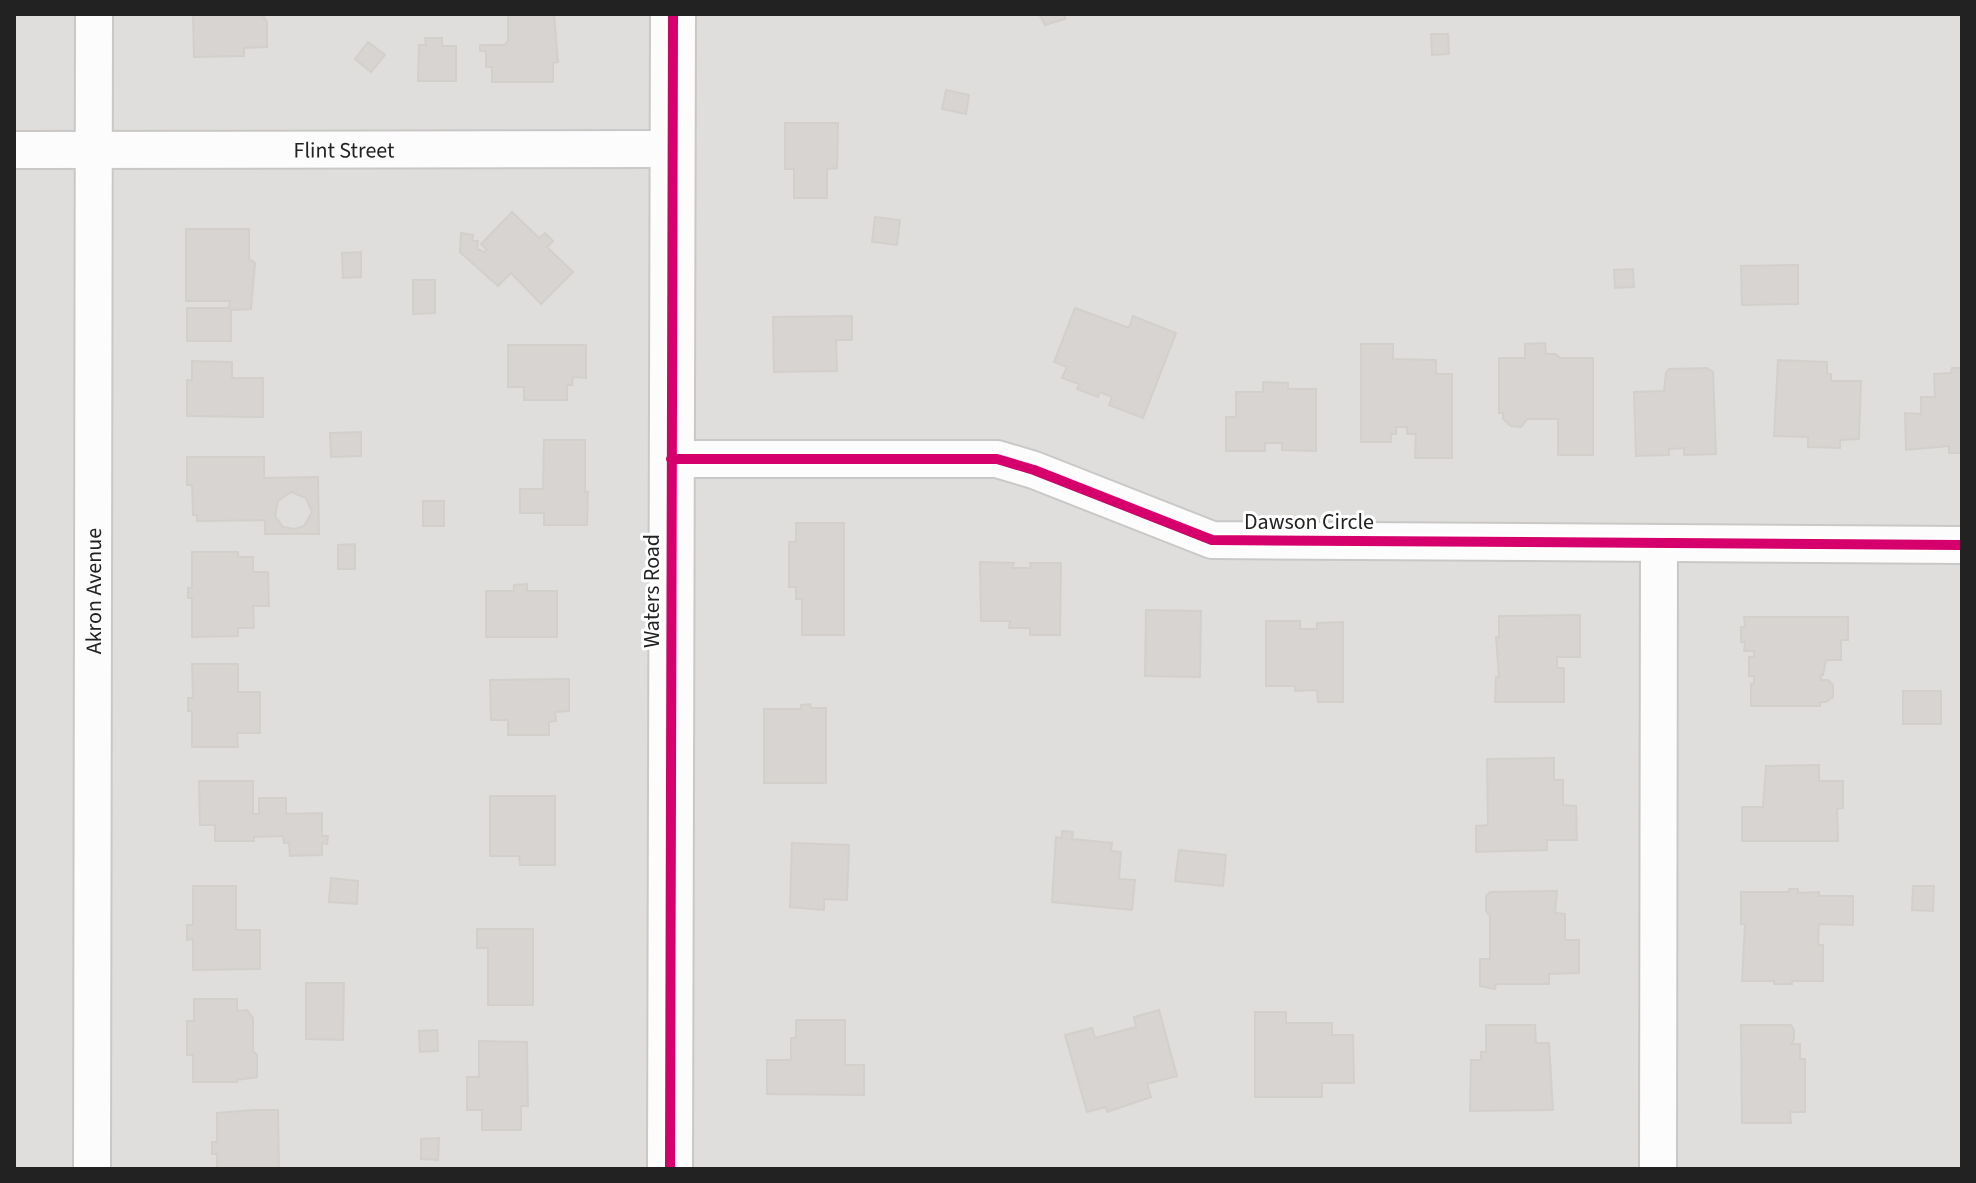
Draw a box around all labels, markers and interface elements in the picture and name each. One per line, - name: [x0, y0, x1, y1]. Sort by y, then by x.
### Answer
- street label: Flint Street: [293, 134, 395, 167]
- street label: Dawson Circle: [1244, 506, 1374, 538]
- street label: Akron Avenue: [78, 528, 110, 654]
- street label: Waters Road: [636, 534, 668, 648]

